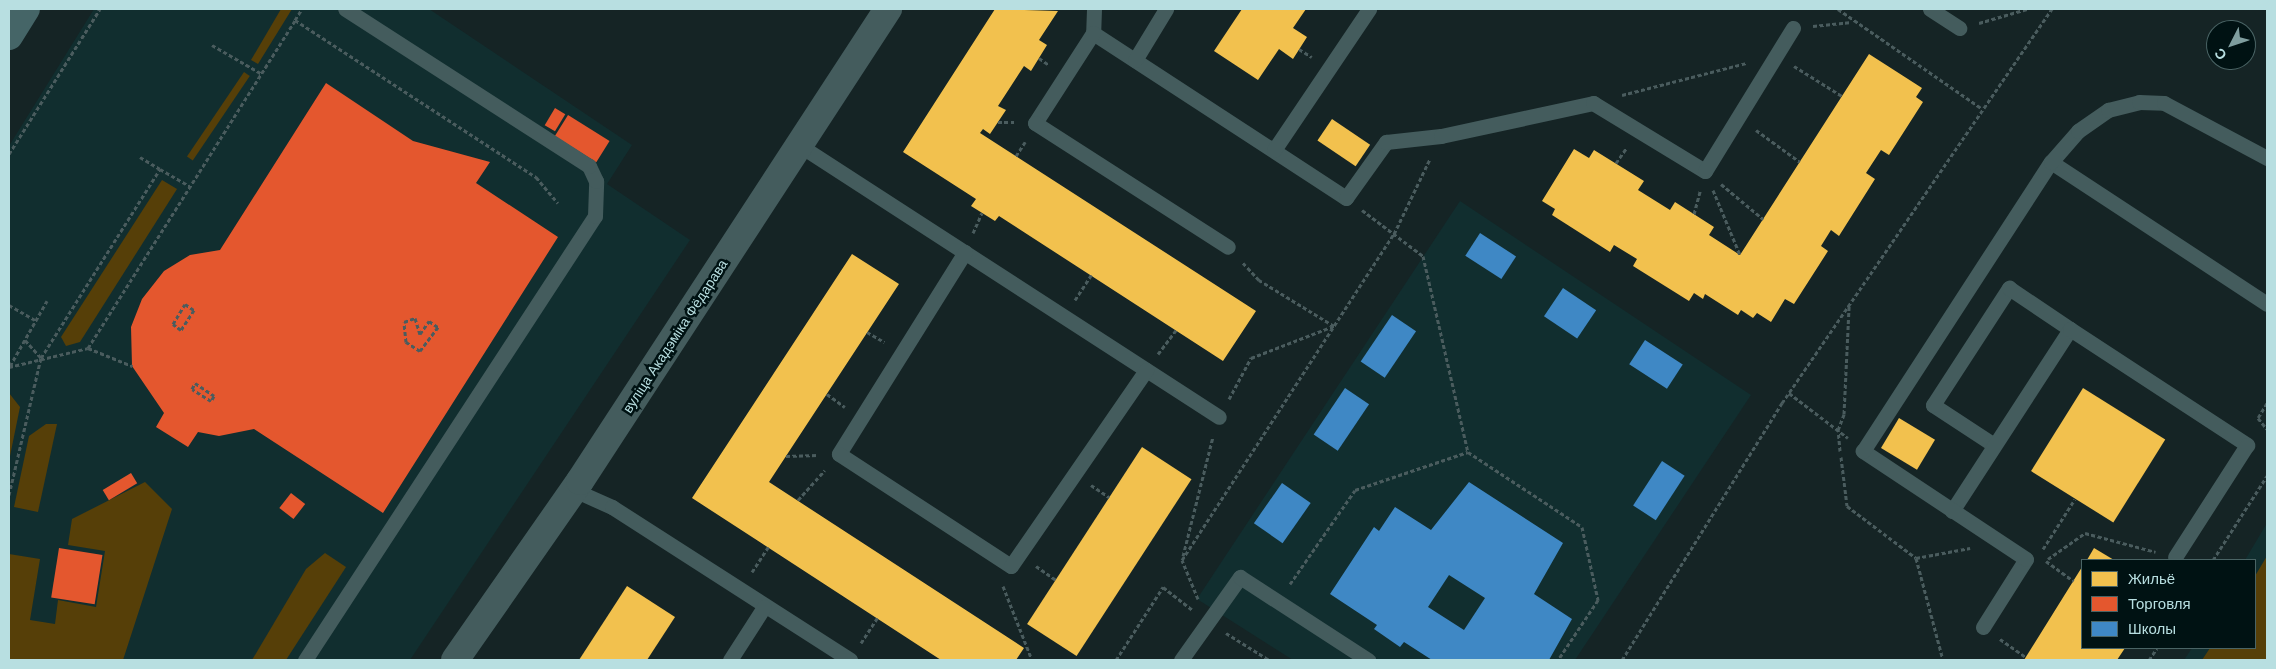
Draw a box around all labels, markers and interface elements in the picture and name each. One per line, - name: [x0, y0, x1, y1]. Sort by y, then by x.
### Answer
- north arrow: [2206, 20, 2256, 70]
- text: С: [2211, 45, 2230, 63]
- street label: вуліца Акадэміка Фёдарава: [619, 256, 731, 416]
- legend: [2081, 559, 2256, 649]
- text: Жильё: [2128, 570, 2175, 587]
- text: Торговля: [2128, 595, 2191, 612]
- text: Школы: [2128, 620, 2176, 637]

